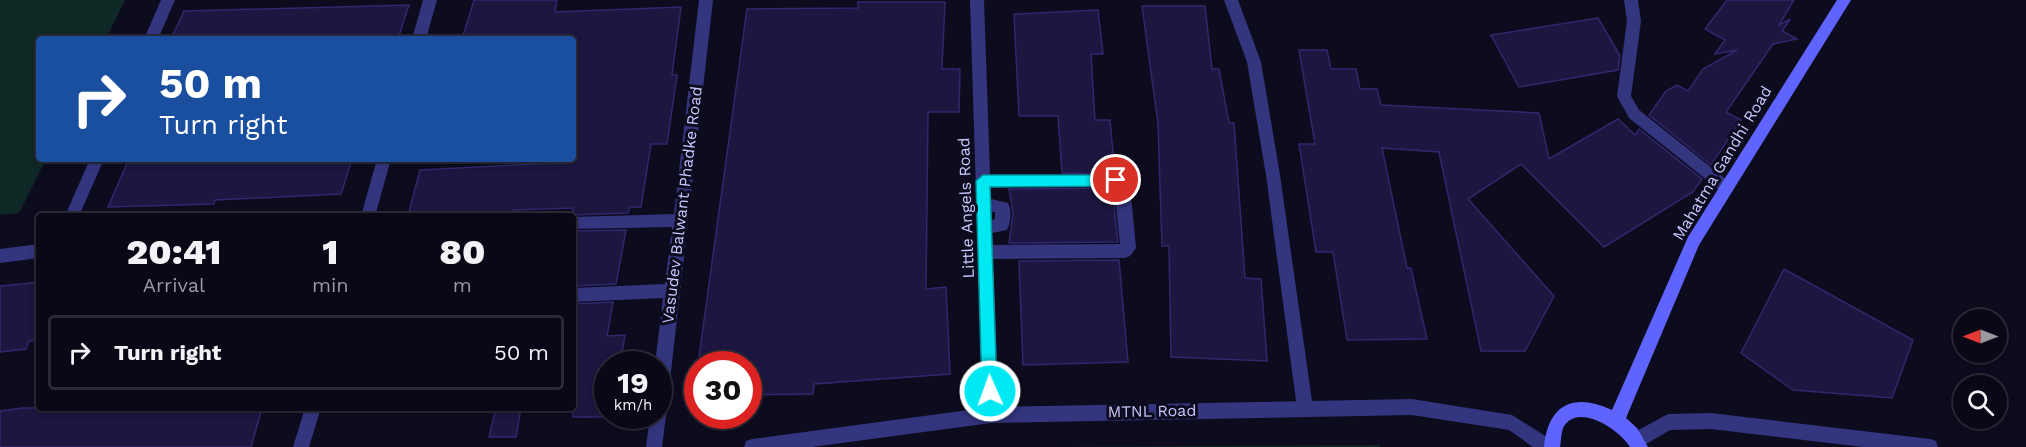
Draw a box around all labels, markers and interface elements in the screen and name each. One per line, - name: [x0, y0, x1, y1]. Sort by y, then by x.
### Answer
- text: 50 m: [159, 59, 262, 108]
- icon: right: [60, 60, 138, 138]
- street label: Mahatma Gandhi Road: [1668, 82, 1776, 244]
- street label: Vasudev Balwant Phadke Road: [658, 85, 706, 325]
- text: Turn right: [159, 109, 288, 141]
- street label: Little Angels Road: [954, 137, 978, 279]
- pin: [1090, 154, 1141, 205]
- icon: arrive: [1099, 163, 1132, 196]
- text: 20:41: [127, 231, 221, 273]
- text: 1: [322, 231, 338, 273]
- text: 80: [439, 231, 485, 273]
- text: Arrival: [143, 273, 205, 297]
- text: min: [312, 273, 349, 297]
- text: m: [453, 273, 472, 297]
- north arrow: [1953, 309, 2007, 363]
- map controls: [1953, 309, 2007, 429]
- icon: right: [63, 336, 96, 369]
- text: Turn right: [114, 340, 221, 365]
- text: 50 m: [494, 340, 549, 365]
- speed limit sign: 30: [684, 351, 762, 429]
- position arrow: [958, 359, 1022, 423]
- text: 19: [617, 365, 649, 400]
- button: search: [1953, 375, 2007, 429]
- text: km/h: [614, 396, 652, 414]
- street label: MTNL Road: [1107, 401, 1197, 421]

